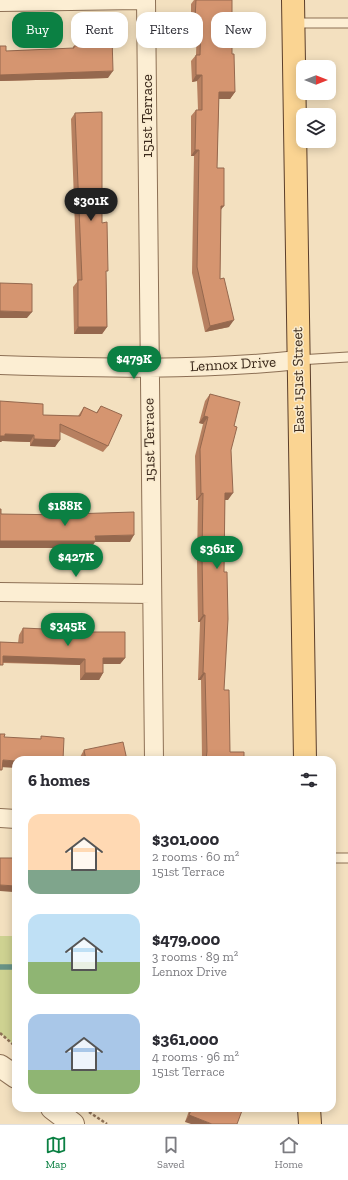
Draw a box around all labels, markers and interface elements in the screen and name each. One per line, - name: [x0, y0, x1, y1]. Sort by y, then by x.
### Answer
- chip: Buy: [12, 12, 63, 48]
- chip: Rent: [71, 12, 128, 48]
- chip: Filters: [136, 12, 203, 48]
- chip: New: [211, 12, 266, 48]
- north arrow: [296, 60, 336, 100]
- map controls: [296, 60, 336, 148]
- street label: 151st Terrace: [138, 74, 156, 158]
- button: layers: [296, 108, 336, 148]
- pin: $301K: [63, 188, 119, 222]
- text: $301K: [74, 193, 108, 208]
- street label: East 151st Street: [288, 326, 308, 433]
- pin: $479K: [106, 346, 162, 380]
- text: $479K: [116, 351, 152, 366]
- street label: Lennox Drive: [189, 353, 277, 375]
- street label: 151st Terrace: [139, 398, 159, 482]
- pin: $188K: [37, 493, 93, 527]
- text: $188K: [48, 498, 82, 513]
- pin: $361K: [189, 536, 245, 570]
- text: $361K: [200, 541, 234, 556]
- pin: $427K: [48, 544, 104, 578]
- text: $427K: [58, 549, 94, 564]
- pin: $345K: [40, 613, 96, 647]
- text: $345K: [50, 618, 86, 633]
- icon: filters: [298, 769, 320, 791]
- text: 6 homes: [28, 770, 90, 790]
- text: $301,000: [152, 829, 219, 849]
- icon: home: [60, 830, 108, 878]
- text: 2 rooms · 60 m²: [152, 849, 239, 864]
- text: 151st Terrace: [152, 864, 225, 879]
- text: $479,000: [152, 929, 220, 949]
- icon: home: [60, 930, 108, 978]
- text: 3 rooms · 89 m²: [152, 949, 238, 964]
- text: Lennox Drive: [152, 964, 227, 979]
- text: $361,000: [152, 1029, 219, 1049]
- icon: home: [60, 1030, 108, 1078]
- text: 4 rooms · 96 m²: [152, 1049, 239, 1064]
- text: 151st Terrace: [152, 1064, 225, 1079]
- tab: Map: [45, 1134, 67, 1171]
- tab: Saved: [157, 1134, 185, 1171]
- tab: Home: [275, 1134, 303, 1171]

